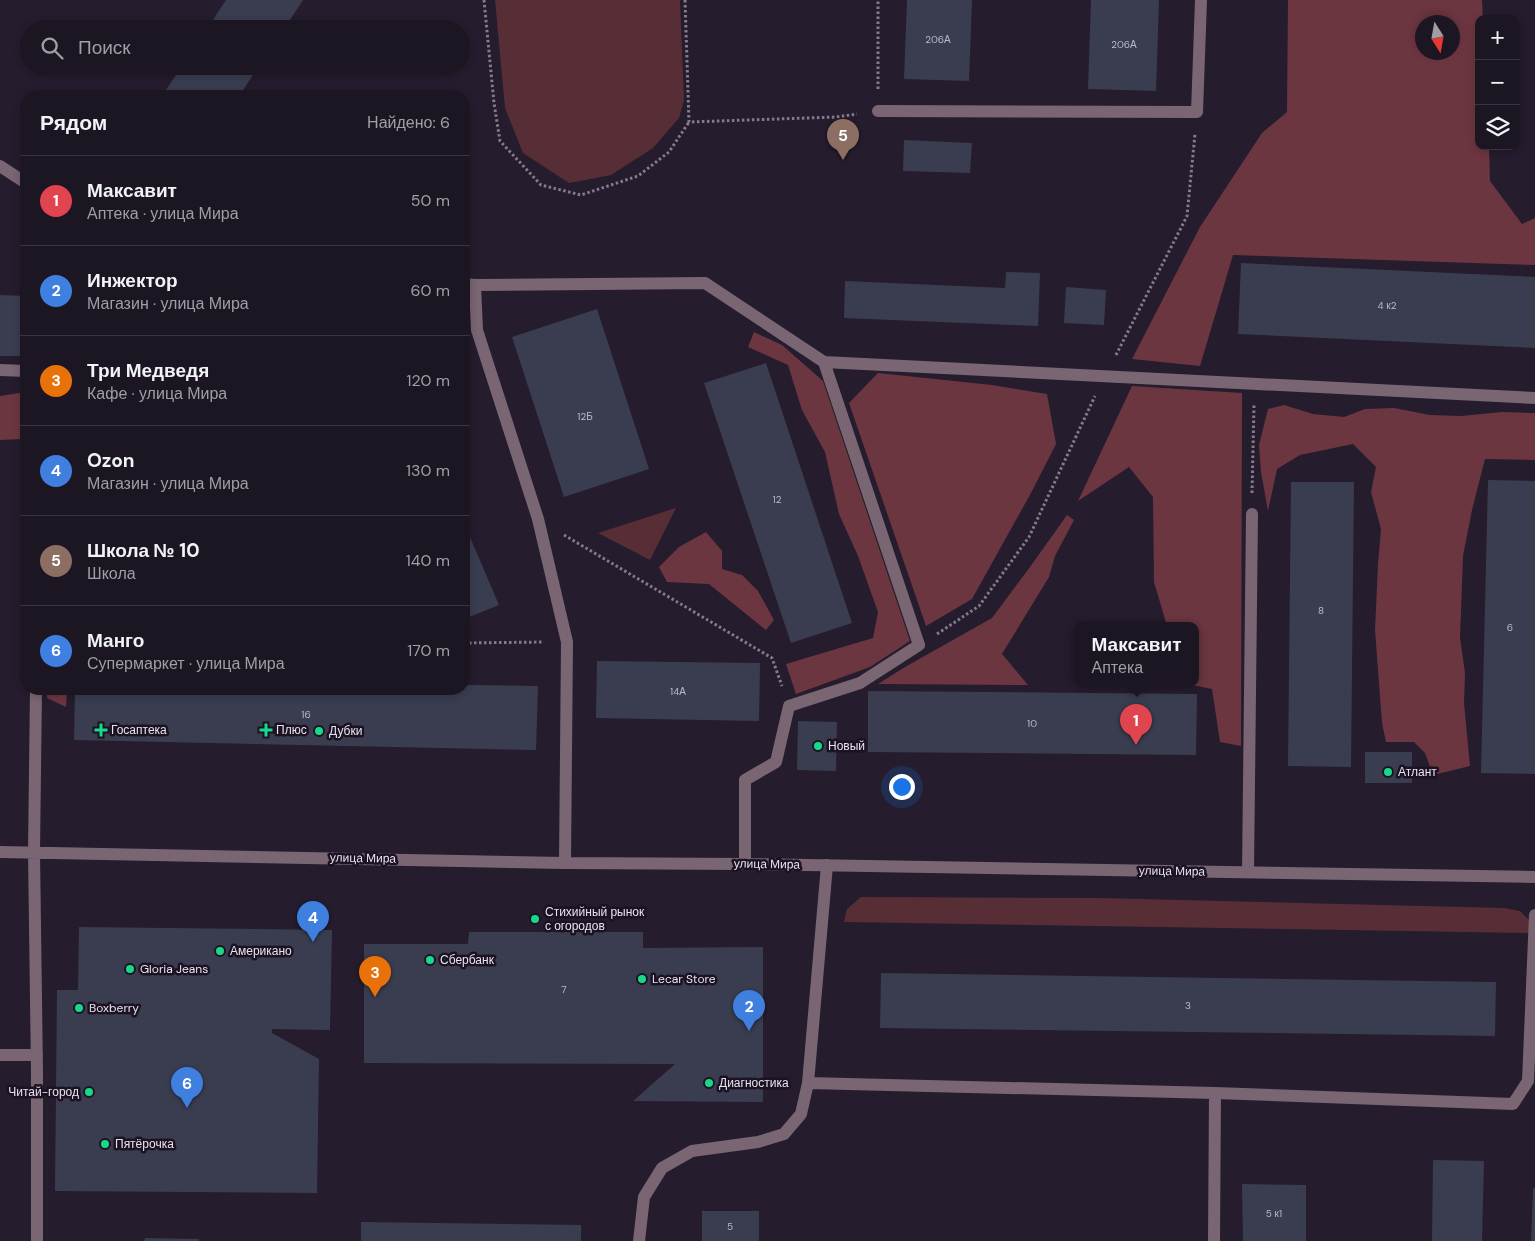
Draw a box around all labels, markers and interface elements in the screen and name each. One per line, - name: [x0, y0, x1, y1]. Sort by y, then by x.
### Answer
- north arrow: [1415, 15, 1460, 60]
- map controls: [1475, 15, 1520, 150]
- button: +: [1475, 15, 1520, 60]
- search box: [20, 20, 470, 75]
- house number: 206А: [925, 33, 951, 46]
- icon: search: [38, 34, 66, 62]
- text: Поиск: [78, 35, 131, 60]
- house number: 206А: [1111, 38, 1137, 51]
- button: −: [1475, 60, 1520, 105]
- button: layers: [1475, 105, 1520, 150]
- text: Рядом: [40, 109, 107, 137]
- text: Найдено: 6: [367, 112, 450, 133]
- pin: 5: [827, 119, 859, 160]
- text: Максавит: [87, 178, 177, 203]
- text: 1: [53, 190, 59, 211]
- text: 50 m: [411, 190, 450, 211]
- text: Аптека · улица Мира: [87, 203, 239, 224]
- text: Инжектор: [87, 268, 178, 293]
- text: 2: [51, 280, 61, 301]
- text: 60 m: [410, 280, 450, 301]
- text: Магазин · улица Мира: [87, 293, 249, 314]
- house number: 4 к2: [1378, 299, 1397, 312]
- text: Три Медведя: [87, 358, 209, 383]
- text: 3: [51, 370, 61, 391]
- text: 120 m: [406, 370, 450, 391]
- text: Кафе · улица Мира: [87, 383, 227, 404]
- house number: 12Б: [577, 410, 593, 423]
- text: Ozon: [87, 448, 135, 473]
- text: 4: [51, 460, 61, 481]
- text: 130 m: [406, 460, 450, 481]
- text: Магазин · улица Мира: [87, 473, 249, 494]
- house number: 12: [773, 493, 782, 506]
- text: Школа № 10: [87, 538, 200, 563]
- text: 5: [51, 550, 61, 571]
- text: 140 m: [406, 550, 450, 571]
- text: Школа: [87, 563, 136, 584]
- house number: 8: [1318, 604, 1324, 617]
- house number: 6: [1507, 621, 1513, 634]
- popup: [1074, 622, 1199, 687]
- text: Манго: [87, 628, 144, 653]
- text: Максавит: [1092, 632, 1181, 657]
- text: 6: [51, 640, 61, 661]
- text: 170 m: [407, 640, 450, 661]
- text: Супермаркет · улица Мира: [87, 653, 285, 674]
- text: Аптека: [1092, 657, 1143, 678]
- house number: 14А: [670, 685, 686, 698]
- pin: 1: [1120, 704, 1152, 745]
- house number: 16: [301, 708, 311, 721]
- house number: 10: [1027, 717, 1037, 730]
- place label: Госаптека: [111, 722, 167, 738]
- place label: Плюс: [276, 722, 307, 738]
- place label: Дубки: [329, 723, 362, 739]
- marker: Госаптека: [95, 724, 107, 736]
- marker: Плюс: [260, 724, 272, 736]
- marker: Дубки: [313, 725, 325, 737]
- place label: Новый: [828, 738, 865, 754]
- marker: Новый: [812, 740, 824, 752]
- place label: Атлант: [1398, 764, 1437, 780]
- marker: Атлант: [1382, 766, 1394, 778]
- your location: [889, 774, 915, 800]
- street label: улица Мира: [330, 849, 397, 867]
- street label: улица Мира: [734, 855, 801, 873]
- street label: улица Мира: [1139, 862, 1206, 880]
- pin: 4: [297, 901, 329, 942]
- place label: Стихийный рынок с огородов: [545, 904, 645, 934]
- marker: Стихийный рынок с огородов: [529, 913, 541, 925]
- place label: Американо: [230, 943, 292, 959]
- marker: Американо: [214, 945, 226, 957]
- place label: Сбербанк: [440, 952, 495, 968]
- marker: Сбербанк: [424, 954, 436, 966]
- pin: 3: [359, 956, 391, 997]
- place label: Gloria Jeans: [140, 961, 208, 977]
- marker: Gloria Jeans: [124, 963, 136, 975]
- place label: Lecar Store: [652, 971, 716, 987]
- marker: Lecar Store: [636, 973, 648, 985]
- house number: 7: [561, 983, 567, 996]
- pin: 2: [733, 990, 765, 1031]
- house number: 3: [1185, 999, 1191, 1012]
- place label: Boxberry: [89, 1000, 139, 1016]
- marker: Boxberry: [73, 1002, 85, 1014]
- pin: 6: [171, 1067, 203, 1108]
- place label: Диагностика: [719, 1075, 789, 1091]
- marker: Диагностика: [703, 1077, 715, 1089]
- place label: Читай-город: [8, 1084, 79, 1100]
- marker: Читай-город: [83, 1086, 95, 1098]
- place label: Пятёрочка: [115, 1136, 174, 1152]
- marker: Пятёрочка: [99, 1138, 111, 1150]
- house number: 5 к1: [1266, 1207, 1282, 1220]
- house number: 5: [727, 1220, 733, 1233]

